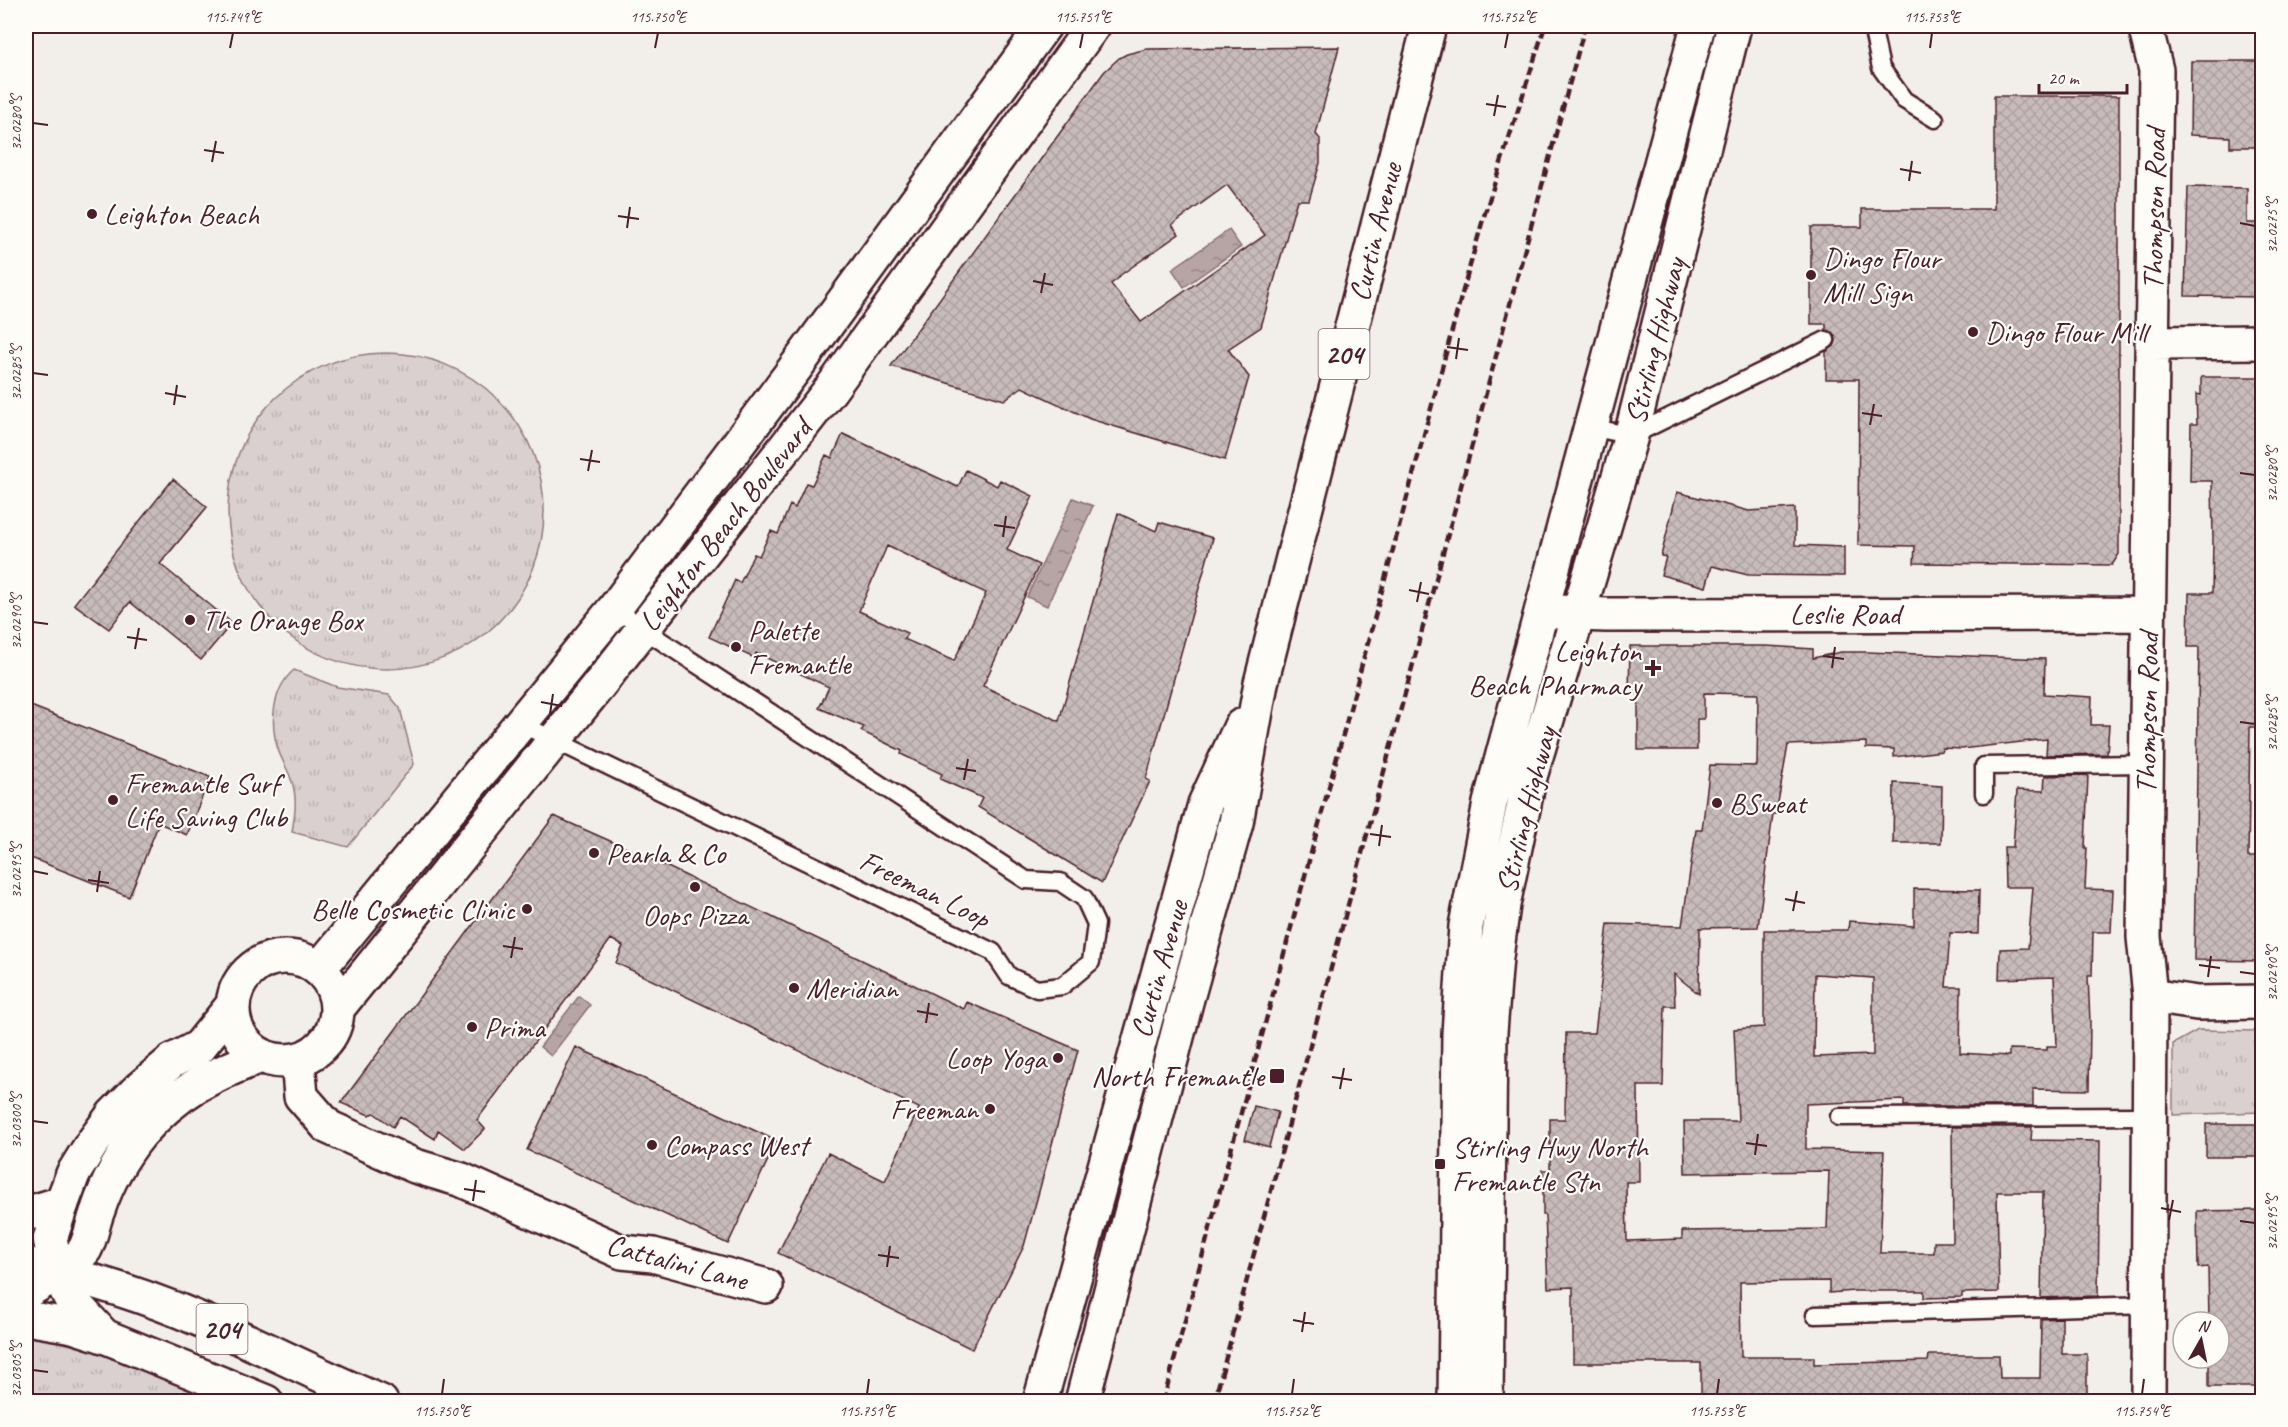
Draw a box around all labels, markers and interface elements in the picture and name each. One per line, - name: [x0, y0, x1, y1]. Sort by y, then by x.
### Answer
- text: 115.749°E: [205, 8, 263, 27]
- text: 115.750°E: [630, 8, 688, 27]
- text: 115.751°E: [1055, 8, 1113, 27]
- text: 115.752°E: [1480, 8, 1538, 27]
- text: 115.753°E: [1904, 8, 1962, 27]
- scale bar: [2039, 57, 2128, 95]
- text: 20 m: [2048, 67, 2081, 89]
- text: 32.0280°S: [7, 93, 26, 151]
- street label: Thompson Road: [2134, 124, 2174, 290]
- street label: Curtin Avenue: [1340, 157, 1411, 305]
- place label: Leighton Beach: [104, 195, 260, 233]
- text: 32.0275°S: [2263, 196, 2282, 254]
- marker: Leighton Beach: [85, 207, 99, 221]
- place label: Dingo Flour Mill Sign: [1823, 239, 1943, 311]
- street label: Stirling Highway: [1616, 251, 1695, 428]
- marker: Dingo Flour Mill Sign: [1804, 268, 1818, 282]
- place label: Dingo Flour Mill: [1985, 313, 2151, 351]
- marker: Dingo Flour Mill: [1966, 325, 1980, 339]
- road number: 204: [1318, 329, 1370, 379]
- text: 32.0285°S: [7, 343, 26, 401]
- street label: Leighton Beach Boulevard: [630, 408, 822, 639]
- text: 32.0280°S: [2263, 445, 2282, 503]
- text: 32.0290°S: [7, 592, 26, 650]
- street label: Leslie Road: [1790, 595, 1905, 633]
- place label: The Orange Box: [202, 601, 365, 639]
- place label: Palette Fremantle: [748, 611, 853, 683]
- marker: The Orange Box: [183, 613, 197, 627]
- street label: Thompson Road: [2127, 628, 2167, 794]
- place label: Leighton Beach Pharmacy: [1468, 632, 1644, 704]
- marker: Palette Fremantle: [729, 640, 743, 654]
- marker: Leighton Beach Pharmacy: [1646, 661, 1660, 675]
- text: 32.0285°S: [2263, 694, 2282, 752]
- street label: Stirling Highway: [1487, 720, 1566, 897]
- place label: Fremantle Surf Life Saving Club: [125, 764, 289, 836]
- place label: BSweat: [1729, 784, 1809, 822]
- marker: Fremantle Surf Life Saving Club: [106, 793, 120, 807]
- marker: BSweat: [1710, 796, 1724, 810]
- place label: Pearla & Co: [606, 834, 727, 872]
- text: 32.0295°S: [7, 841, 26, 899]
- street label: Freeman Loop: [854, 841, 998, 938]
- marker: Pearla & Co: [587, 846, 601, 860]
- marker: Oops Pizza: [688, 880, 702, 894]
- place label: Belle Cosmetic Clinic: [311, 890, 516, 928]
- street label: Curtin Avenue: [1121, 894, 1197, 1042]
- place label: Oops Pizza: [642, 896, 750, 934]
- marker: Belle Cosmetic Clinic: [520, 902, 534, 916]
- text: 32.0290°S: [2263, 944, 2282, 1002]
- place label: Meridian: [806, 969, 899, 1007]
- marker: Meridian: [787, 981, 801, 995]
- place label: Prima: [484, 1008, 547, 1046]
- marker: Prima: [465, 1020, 479, 1034]
- place label: Loop Yoga: [946, 1039, 1048, 1077]
- marker: Loop Yoga: [1051, 1051, 1065, 1065]
- place label: North Fremantle: [1091, 1057, 1266, 1095]
- marker: North Fremantle: [1268, 1067, 1286, 1085]
- place label: Freeman: [890, 1090, 979, 1128]
- text: 32.0300°S: [7, 1091, 26, 1149]
- marker: Freeman: [983, 1102, 997, 1116]
- place label: Compass West: [664, 1126, 812, 1164]
- place label: Stirling Hwy North Fremantle Stn: [1452, 1128, 1650, 1200]
- marker: Compass West: [645, 1138, 659, 1152]
- marker: Stirling Hwy North Fremantle Stn: [1433, 1157, 1447, 1171]
- text: 32.0295°S: [2263, 1193, 2282, 1251]
- street label: Cattalini Lane: [602, 1225, 754, 1300]
- road number: 204: [196, 1304, 248, 1354]
- north arrow: [2171, 1310, 2231, 1370]
- text: N: [2197, 1316, 2213, 1337]
- text: 32.0305°S: [7, 1340, 26, 1398]
- text: 115.750°E: [414, 1402, 472, 1421]
- text: 115.751°E: [839, 1402, 897, 1421]
- text: 115.752°E: [1264, 1402, 1322, 1421]
- text: 115.753°E: [1689, 1402, 1747, 1421]
- text: 115.754°E: [2114, 1402, 2172, 1421]

